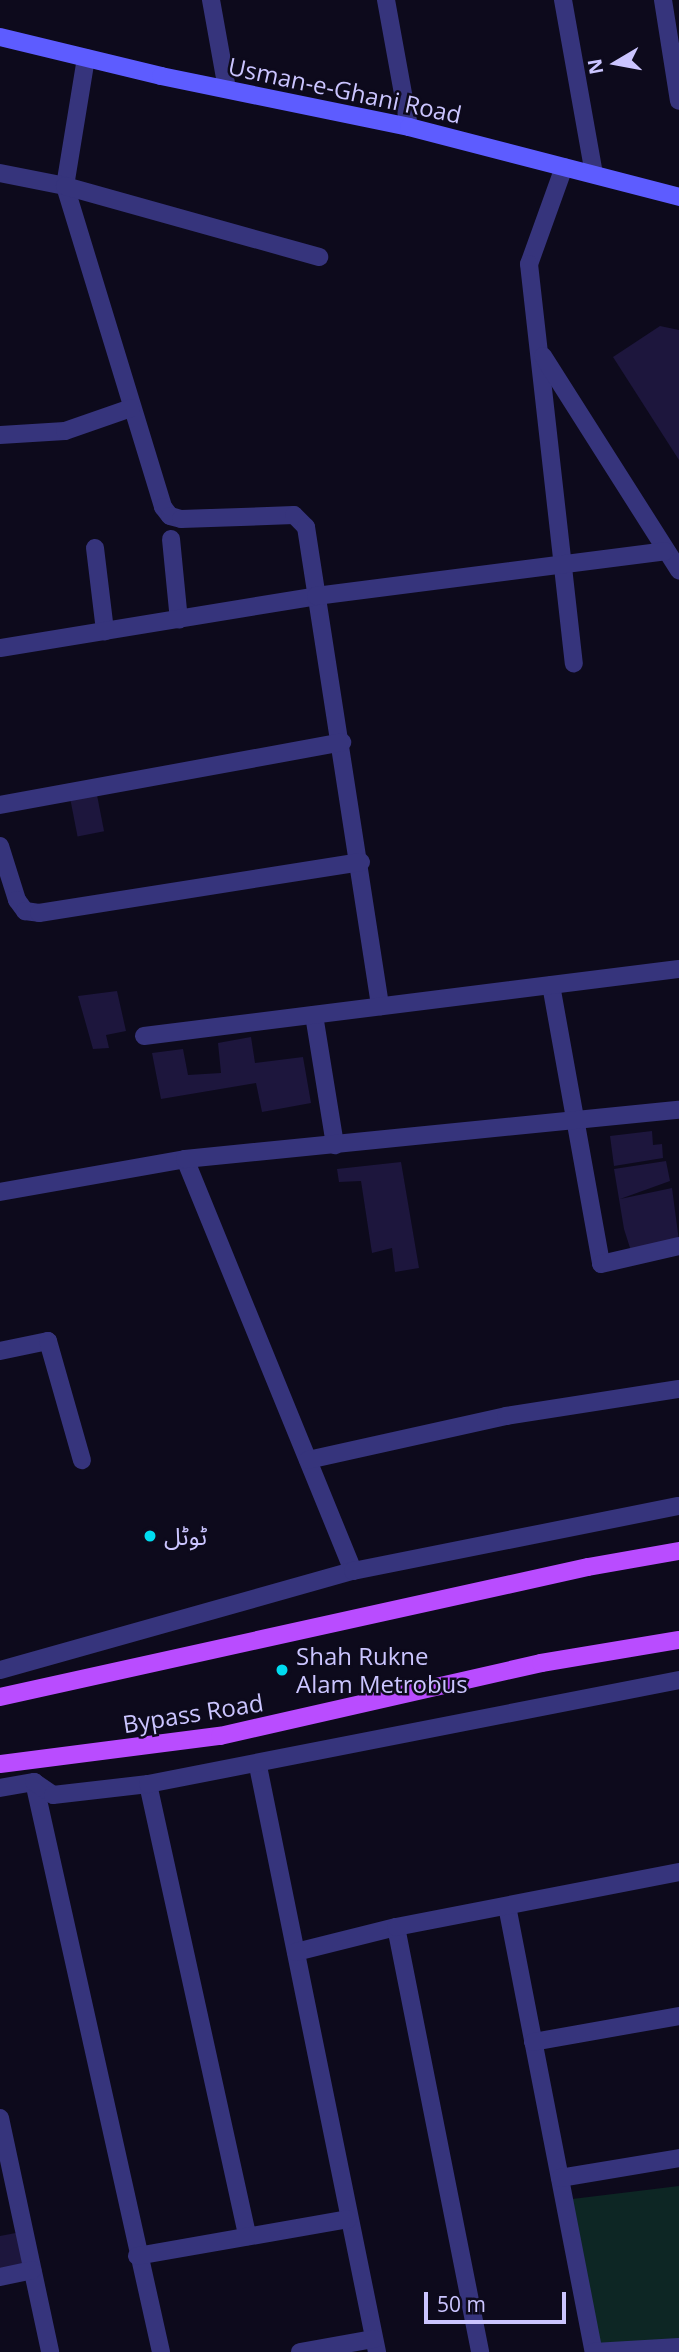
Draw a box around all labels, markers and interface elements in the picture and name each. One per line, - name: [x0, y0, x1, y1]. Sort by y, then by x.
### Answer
- north arrow: [581, 28, 651, 98]
- street label: Usman-e-Ghani Road: [226, 51, 464, 129]
- text: N: [581, 57, 609, 77]
- place label: ٹوٹل: [164, 1522, 207, 1550]
- marker: ٹوٹل: [142, 1528, 158, 1544]
- place label: Shah Rukne Alam Metrobus: [296, 1642, 468, 1698]
- marker: Shah Rukne Alam Metrobus: [274, 1662, 290, 1678]
- street label: Bypass Road: [121, 1688, 265, 1738]
- scale bar: [427, 2278, 569, 2322]
- text: 50 m: [437, 2290, 486, 2318]

